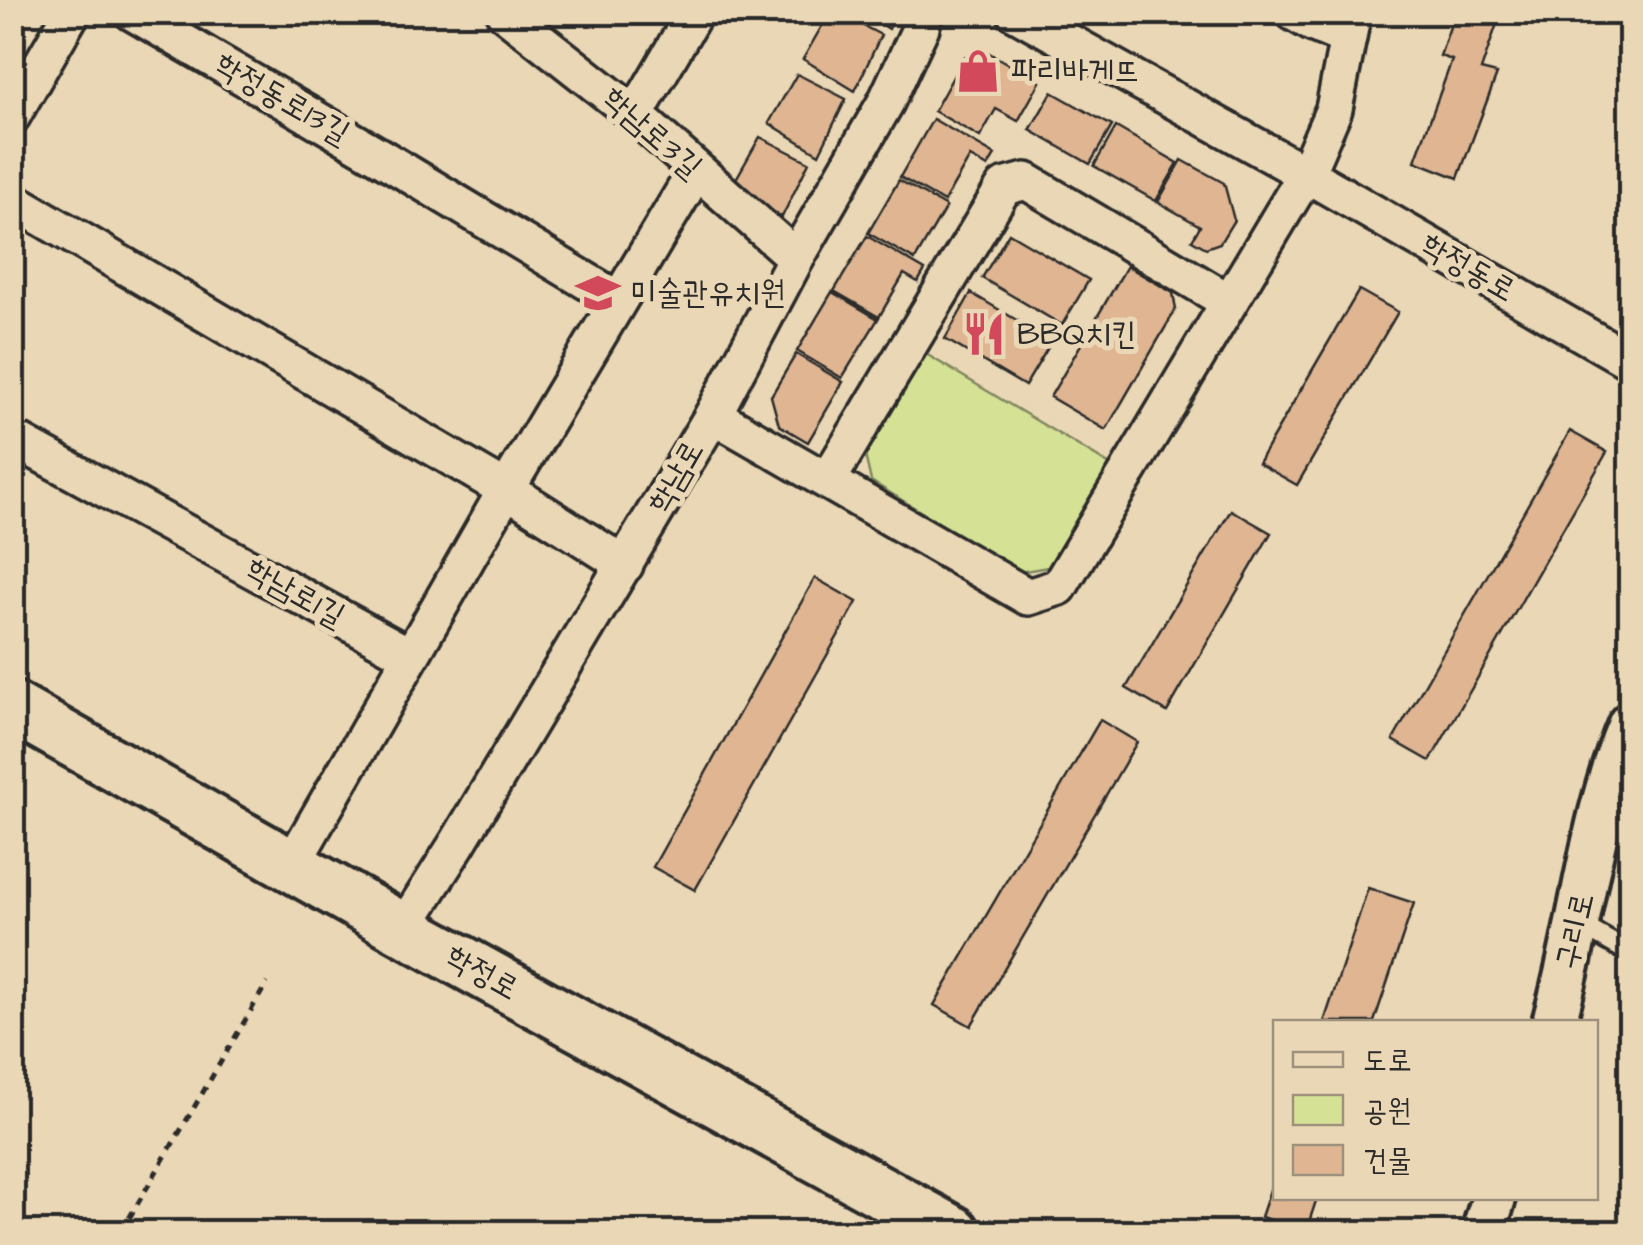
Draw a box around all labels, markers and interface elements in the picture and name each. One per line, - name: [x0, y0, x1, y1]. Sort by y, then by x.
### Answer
- street label: 학정동로13길: [206, 42, 358, 156]
- shop icon: 파리바게뜨: [954, 47, 1002, 95]
- place label: 파리바게뜨: [1011, 49, 1140, 94]
- street label: 학남로3길: [592, 77, 712, 189]
- street label: 학정동로: [1412, 223, 1524, 313]
- school or university icon: 미술관유치원: [574, 269, 622, 317]
- place label: 미술관유치원: [631, 271, 786, 316]
- restaurant icon: BBQ치킨: [960, 310, 1008, 358]
- place label: BBQ치킨: [1017, 312, 1137, 357]
- street label: 학남로: [637, 432, 715, 522]
- street label: 학남로1길: [237, 547, 353, 639]
- street label: 구리로: [1544, 888, 1606, 974]
- street label: 학정로: [437, 935, 527, 1011]
- legend: [1273, 1020, 1598, 1200]
- text: 도로: [1363, 1040, 1411, 1082]
- text: 공원: [1363, 1090, 1411, 1132]
- text: 건물: [1363, 1140, 1411, 1182]

